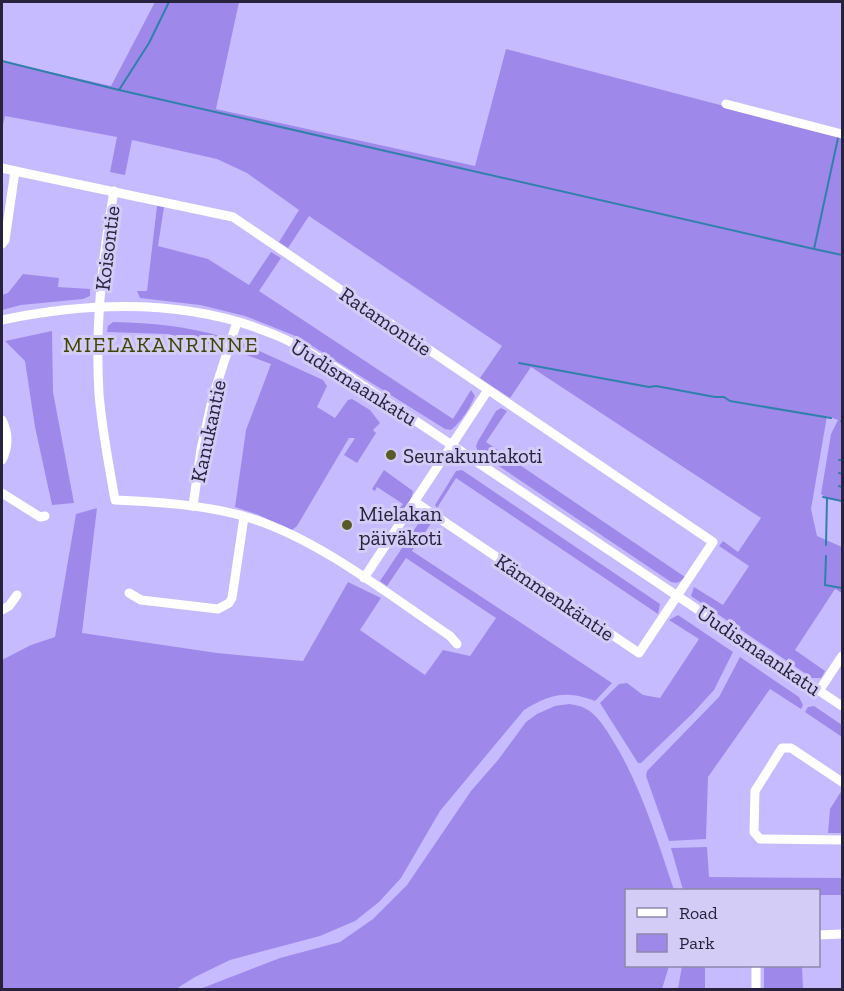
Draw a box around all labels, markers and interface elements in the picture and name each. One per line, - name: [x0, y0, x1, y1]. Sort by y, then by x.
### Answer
- street label: Koisontie: [89, 204, 125, 292]
- street label: Ratamontie: [335, 281, 437, 361]
- district label: MIELAKANRINNE: [63, 331, 259, 358]
- street label: Uudismaankatu: [286, 333, 422, 431]
- street label: Kanukantie: [185, 377, 231, 485]
- place label: Seurakuntakoti: [403, 443, 543, 468]
- marker: Seurakuntakoti: [384, 448, 398, 462]
- place label: Mielakan päiväkoti: [359, 501, 442, 550]
- marker: Mielakan päiväkoti: [340, 518, 354, 532]
- street label: Kämmenkäntie: [491, 548, 619, 646]
- street label: Uudismaankatu: [692, 599, 826, 701]
- legend: [625, 889, 820, 967]
- text: Road: [679, 902, 718, 924]
- text: Park: [679, 932, 715, 954]

